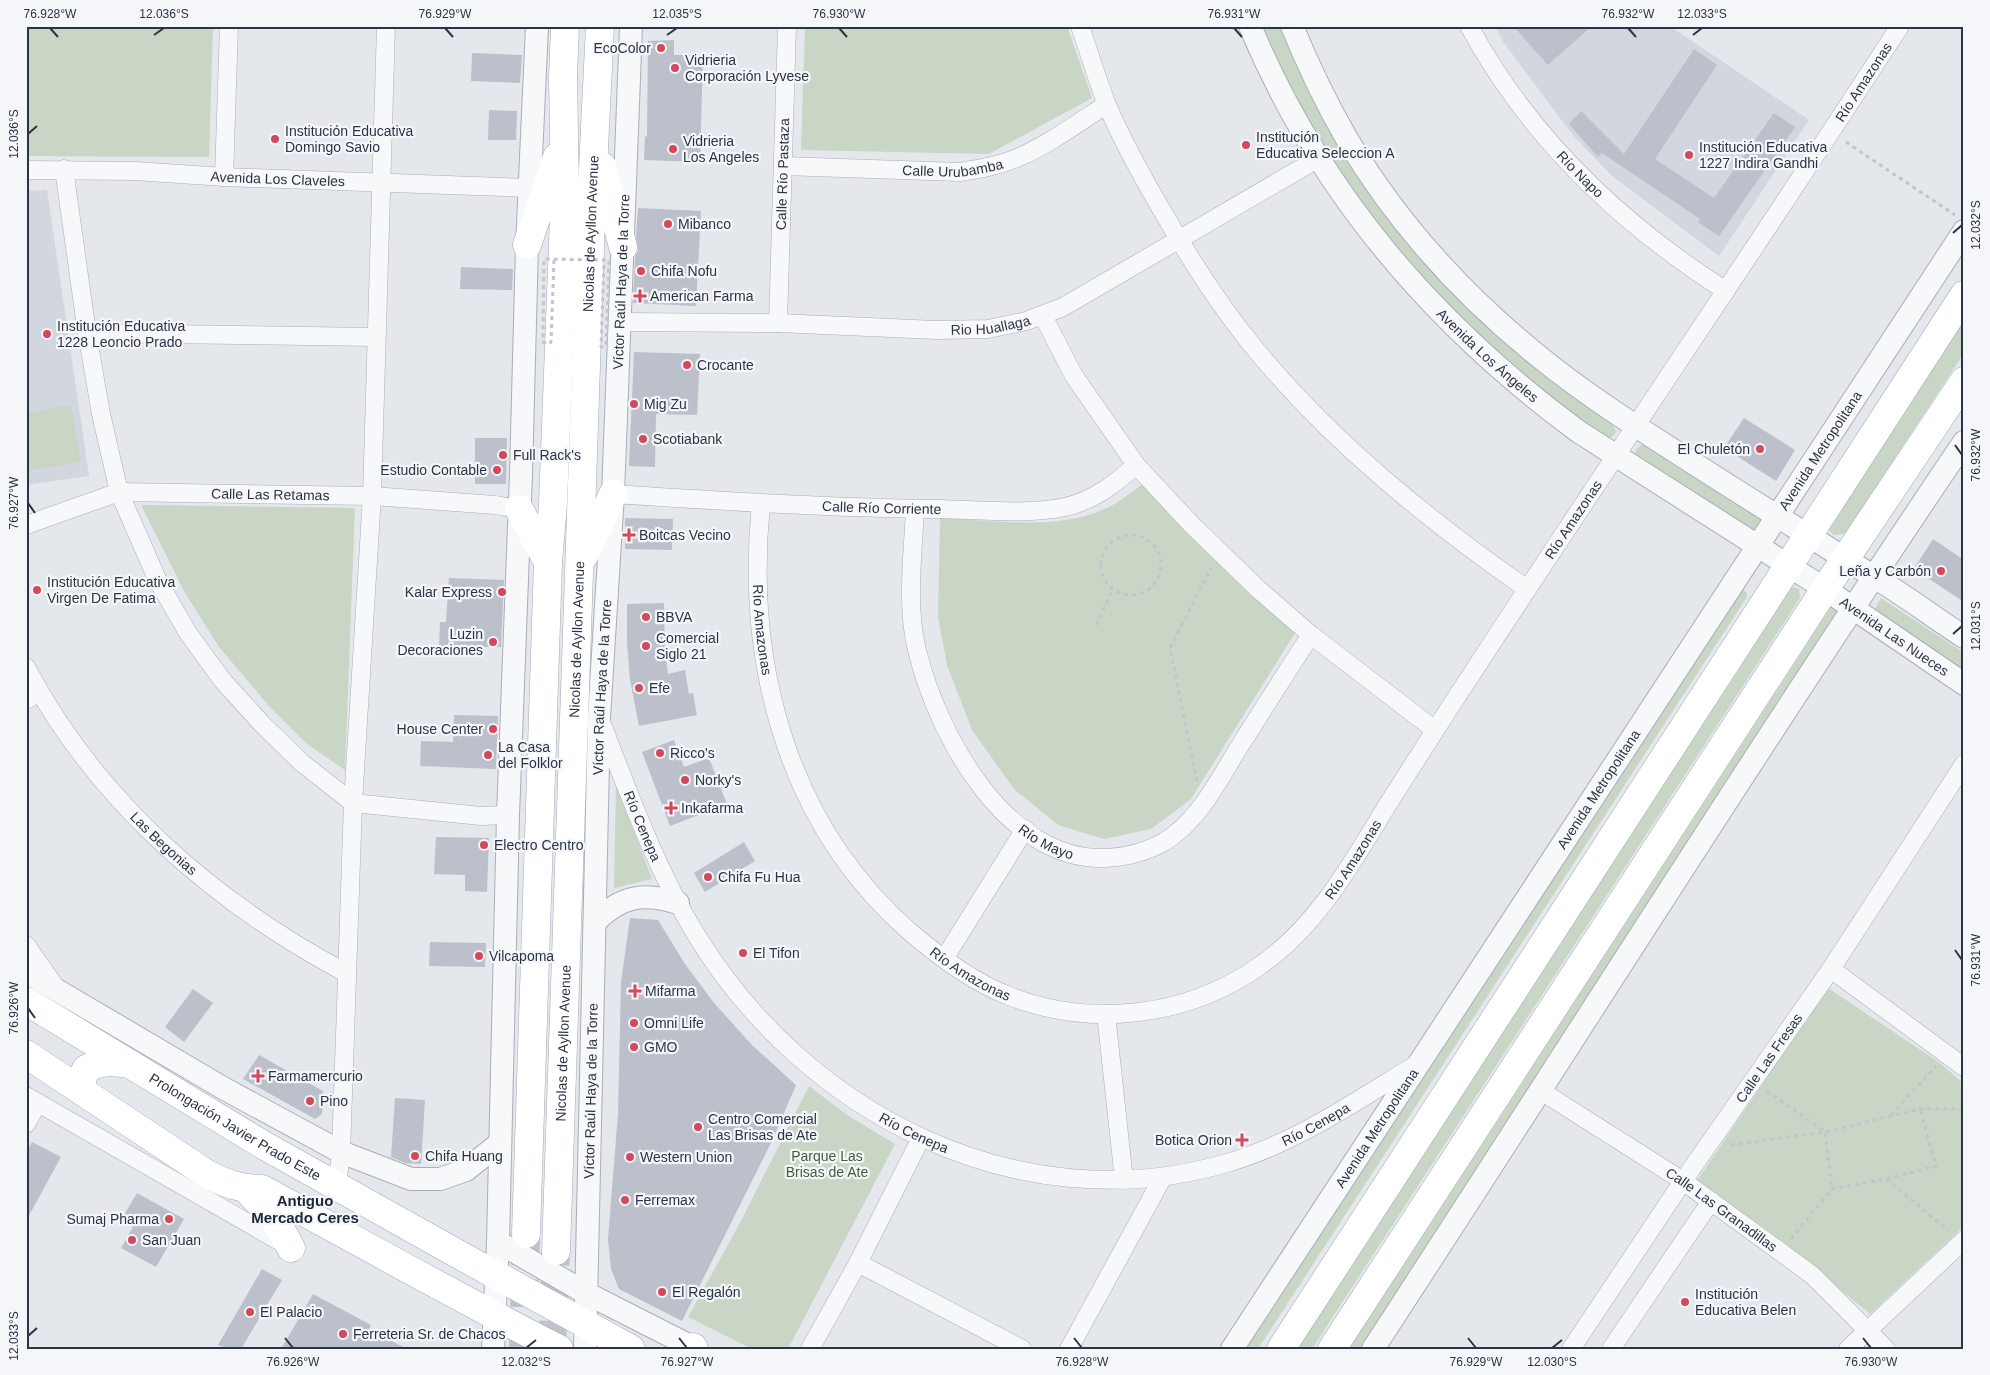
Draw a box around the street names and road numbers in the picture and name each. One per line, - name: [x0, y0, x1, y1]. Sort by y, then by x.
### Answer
- street label: Río Amazonas: [1832, 40, 1895, 125]
- street label: Calle Río Pastaza: [773, 118, 792, 230]
- street label: Río Napo: [1554, 148, 1607, 201]
- street label: Nicolas de Ayllon Avenue: [580, 155, 602, 312]
- street label: Calle Urubamba: [902, 155, 1005, 180]
- street label: Avenida Los Claveles: [210, 168, 345, 189]
- street label: Víctor Raúl Haya de la Torre: [610, 193, 633, 370]
- street label: Avenida Los Ángeles: [1434, 305, 1542, 406]
- street label: Rio Huallaga: [951, 312, 1033, 338]
- street label: Avenida Metropolitana: [1775, 388, 1865, 513]
- street label: Río Amazonas: [1541, 477, 1605, 562]
- street label: Calle Las Retamas: [211, 485, 330, 503]
- street label: Calle Río Corriente: [822, 498, 942, 517]
- street label: Nicolas de Ayllon Avenue: [566, 560, 587, 718]
- street label: Río Amazonas: [750, 584, 775, 676]
- street label: Avenida Las Nueces: [1837, 594, 1952, 679]
- street label: Víctor Raúl Haya de la Torre: [590, 599, 614, 775]
- street label: Avenida Metropolitana: [1554, 726, 1643, 852]
- street label: Río Cenepa: [621, 789, 664, 864]
- street label: Las Begonias: [127, 809, 200, 878]
- street label: Río Amazonas: [1322, 817, 1385, 902]
- street label: Río Mayo: [1015, 821, 1076, 862]
- street label: Río Amazonas: [927, 944, 1013, 1004]
- street label: Nicolas de Ayllon Avenue: [552, 964, 574, 1122]
- street label: Víctor Raúl Haya de la Torre: [581, 1003, 601, 1179]
- street label: Calle Las Fresas: [1732, 1010, 1806, 1106]
- street label: Avenida Metropolitana: [1332, 1065, 1422, 1191]
- street label: Prolongación Javier Prado Este: [147, 1070, 324, 1184]
- street label: Río Cenepa: [1279, 1099, 1353, 1149]
- street label: Río Cenepa: [877, 1109, 951, 1156]
- street label: Calle Las Granadillas: [1663, 1164, 1780, 1255]

